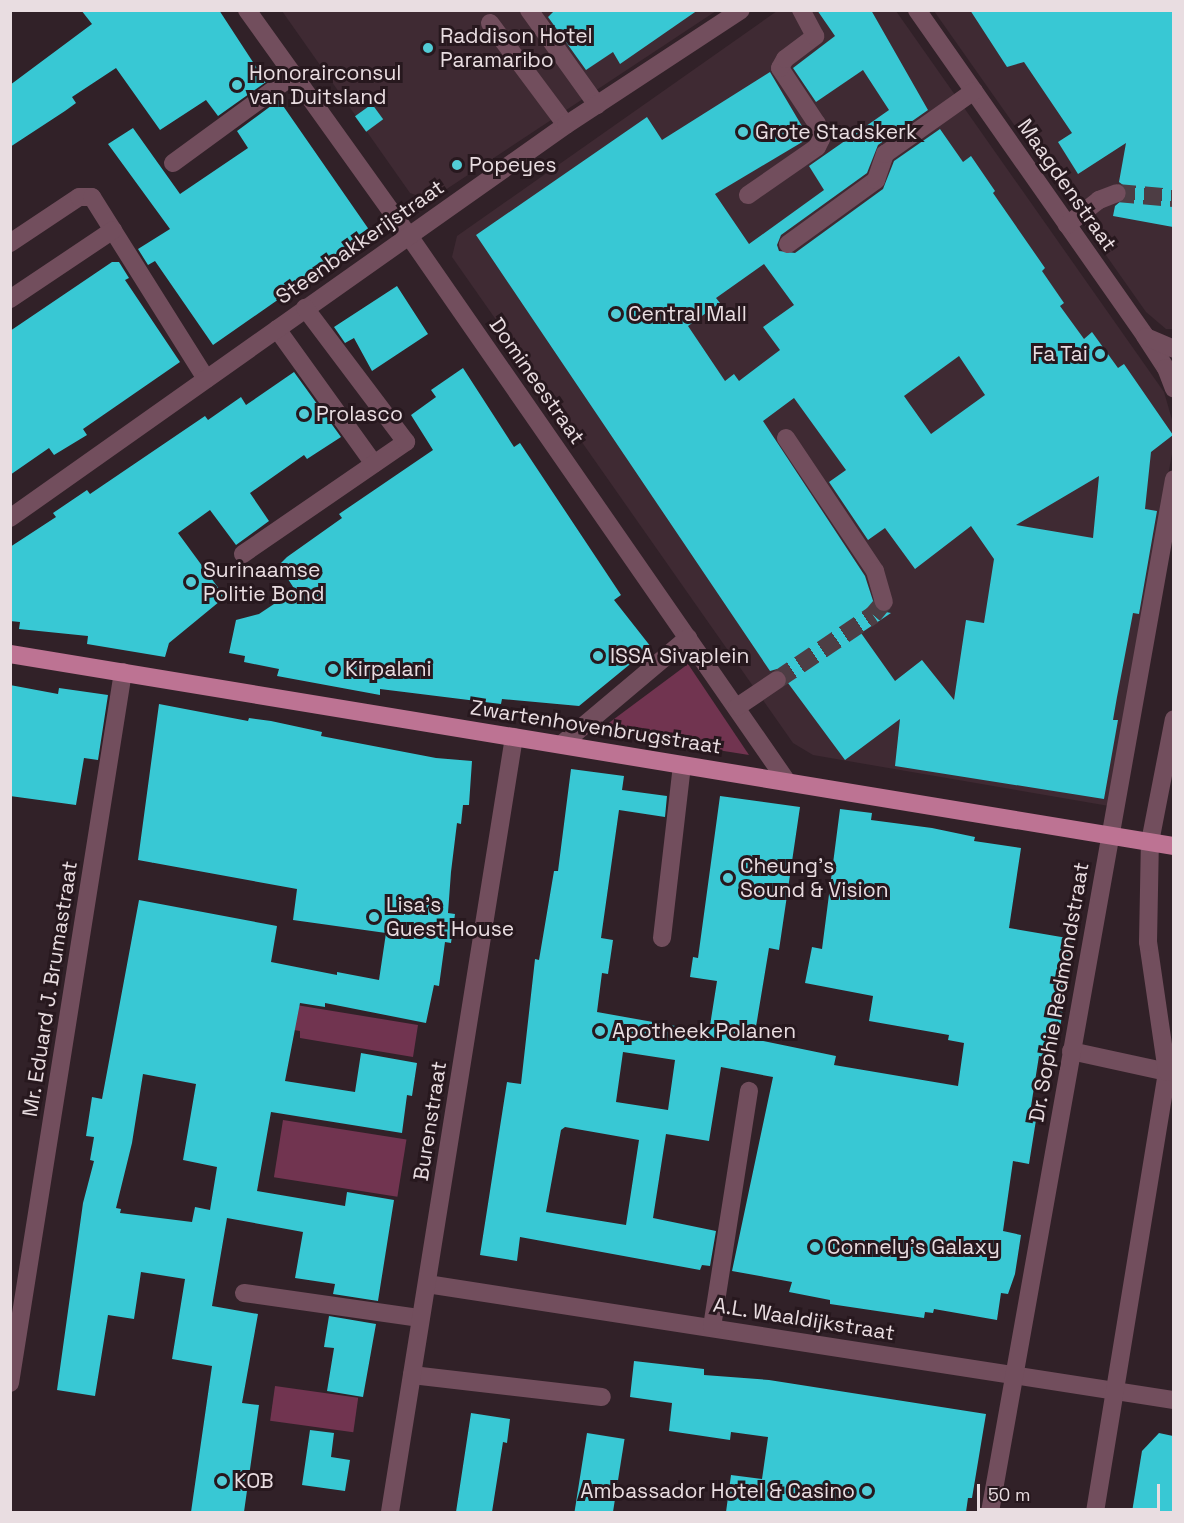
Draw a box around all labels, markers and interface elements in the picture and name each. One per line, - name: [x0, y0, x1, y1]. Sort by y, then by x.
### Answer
- place label: Raddison Hotel Paramaribo: [440, 23, 593, 73]
- marker: Raddison Hotel Paramaribo: [421, 41, 435, 55]
- place label: Honorairconsul van Duitsland: [249, 60, 401, 110]
- marker: Honorairconsul van Duitsland: [230, 78, 244, 92]
- street label: Maagdenstraat: [1012, 114, 1122, 256]
- place label: Grote Stadskerk: [755, 119, 917, 145]
- marker: Grote Stadskerk: [736, 125, 750, 139]
- place label: Popeyes: [469, 152, 557, 178]
- marker: Popeyes: [450, 158, 464, 172]
- street label: Steenbakkerijstraat: [271, 174, 449, 310]
- place label: Central Mall: [628, 301, 747, 327]
- marker: Central Mall: [609, 307, 623, 321]
- street label: Domineestraat: [484, 313, 590, 449]
- place label: Fa Tai: [1032, 341, 1088, 367]
- marker: Fa Tai: [1093, 347, 1107, 361]
- place label: Prolasco: [316, 401, 403, 427]
- marker: Prolasco: [297, 407, 311, 421]
- place label: Surinaamse Politie Bond: [203, 557, 324, 607]
- marker: Surinaamse Politie Bond: [184, 575, 198, 589]
- place label: ISSA Sivaplein: [610, 643, 750, 669]
- marker: ISSA Sivaplein: [591, 649, 605, 663]
- place label: Kirpalani: [345, 656, 432, 682]
- marker: Kirpalani: [326, 662, 340, 676]
- street label: Zwartenhovenbrugstraat: [469, 695, 723, 759]
- place label: Cheung's Sound & Vision: [740, 853, 889, 903]
- street label: Mr. Eduard J. Brumastraat: [17, 859, 83, 1119]
- street label: Dr. Sophie Redmondstraat: [1024, 860, 1094, 1124]
- marker: Cheung's Sound & Vision: [721, 871, 735, 885]
- place label: Lisa's Guest House: [386, 892, 514, 942]
- marker: Lisa's Guest House: [367, 910, 381, 924]
- place label: Apotheek Polanen: [612, 1018, 796, 1044]
- marker: Apotheek Polanen: [593, 1024, 607, 1038]
- street label: Burenstraat: [408, 1059, 452, 1183]
- place label: Connely's Galaxy: [827, 1234, 1000, 1260]
- marker: Connely's Galaxy: [808, 1240, 822, 1254]
- street label: A.L. Waaldijkstraat: [711, 1292, 897, 1346]
- place label: KOB: [234, 1468, 274, 1494]
- scale bar: [980, 1472, 1163, 1510]
- marker: KOB: [215, 1474, 229, 1488]
- place label: Ambassador Hotel & Casino: [580, 1478, 855, 1504]
- text: 50 m: [988, 1483, 1030, 1506]
- marker: Ambassador Hotel & Casino: [860, 1484, 874, 1498]

